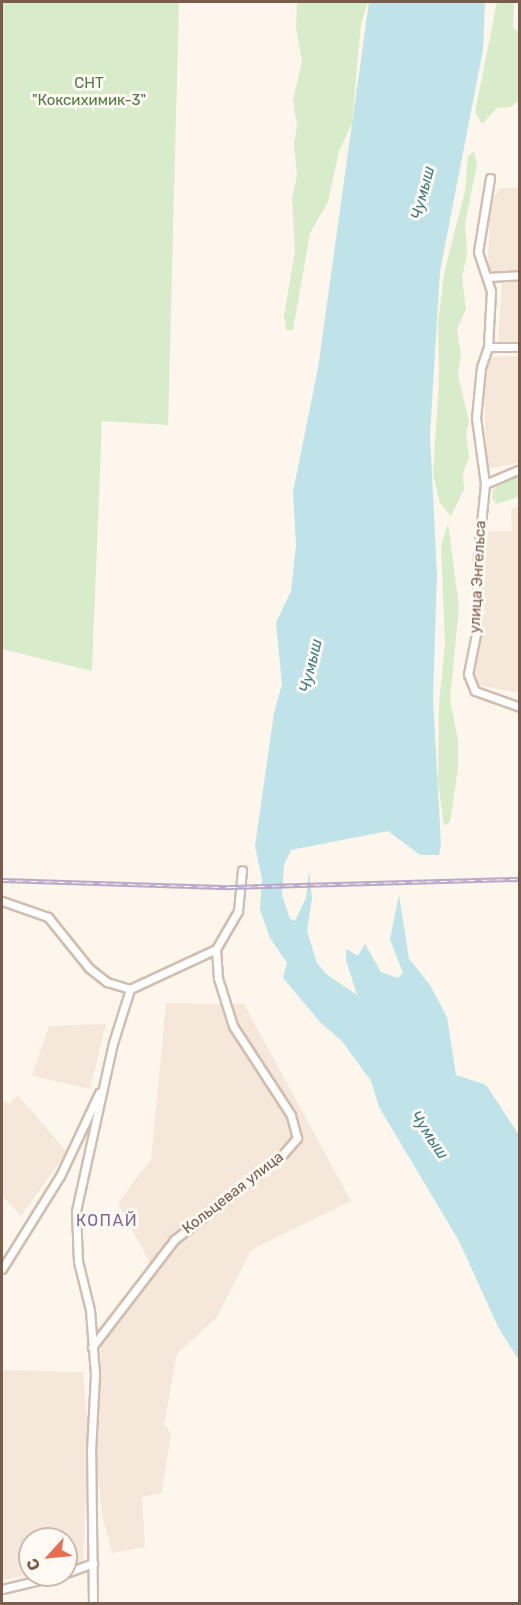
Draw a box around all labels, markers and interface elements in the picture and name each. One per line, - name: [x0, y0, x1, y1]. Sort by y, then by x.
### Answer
- park label: СНТ "Коксихимик-3": [32, 74, 146, 109]
- water label: Чумыш: [407, 164, 439, 222]
- street label: улица Энгельса: [466, 520, 490, 634]
- water label: Чумыш: [296, 637, 326, 695]
- water label: Чумыш: [406, 1107, 452, 1163]
- street label: Кольцевая улица: [179, 1148, 287, 1238]
- district label: КОПАЙ: [76, 1211, 138, 1231]
- north arrow: [18, 1527, 78, 1587]
- text: С: [22, 1555, 44, 1574]

